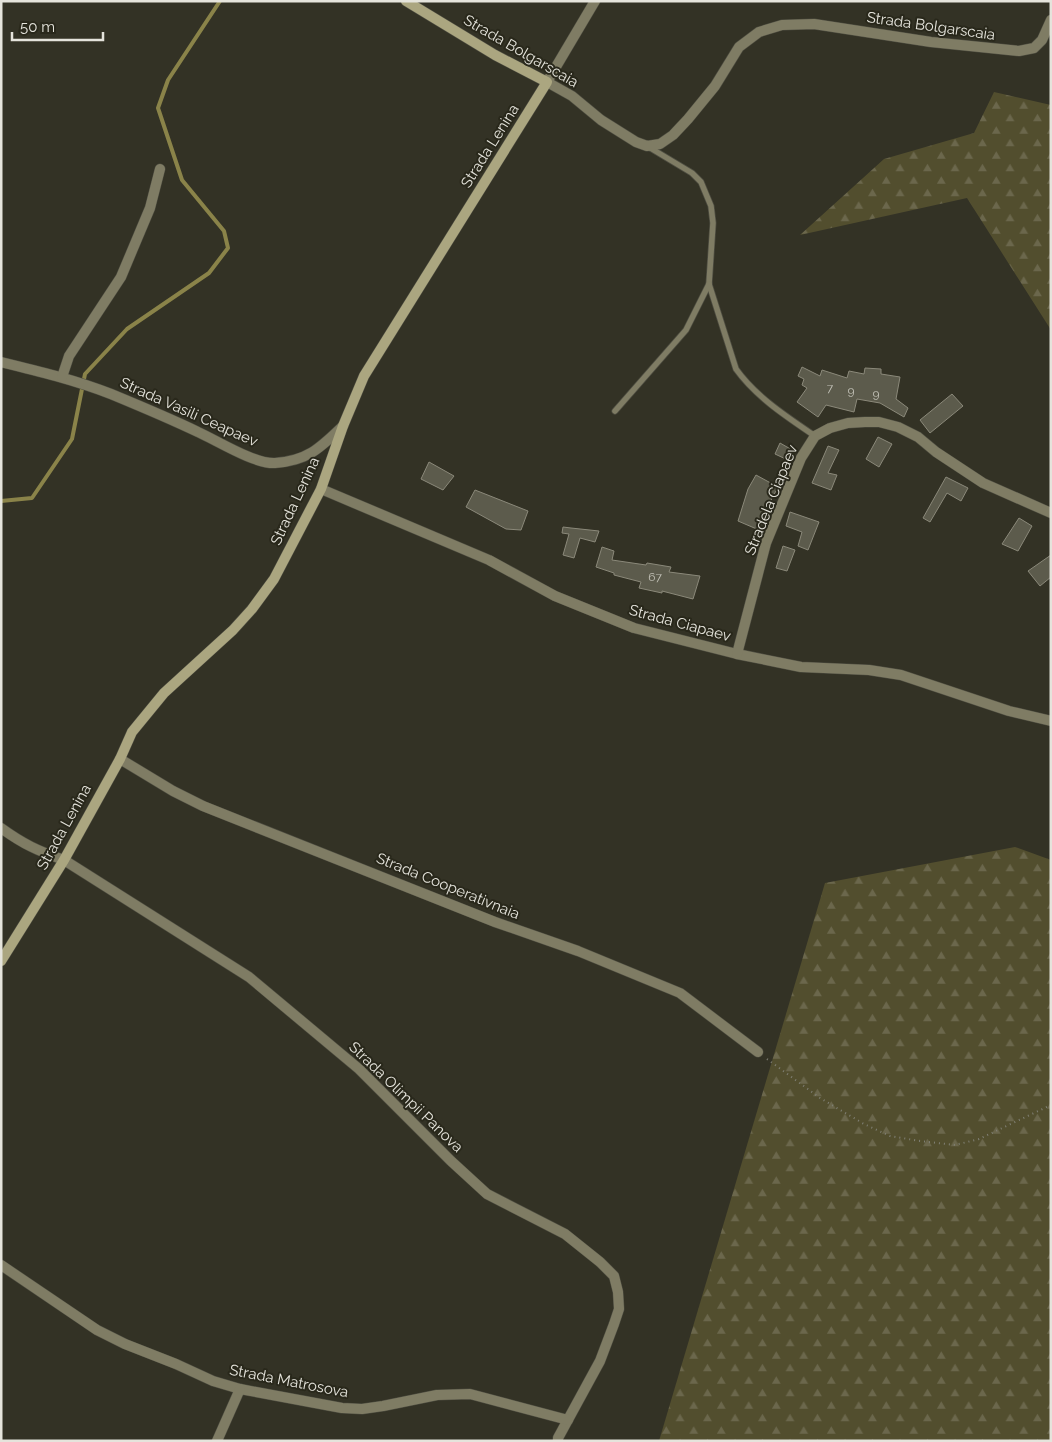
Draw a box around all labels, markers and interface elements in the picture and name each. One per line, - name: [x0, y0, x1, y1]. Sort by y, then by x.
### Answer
- street label: Strada Bolgarscaia: [866, 8, 996, 44]
- scale bar: [12, 10, 104, 42]
- street label: Strada Bolgarscaia: [460, 11, 582, 91]
- text: 50 m: [20, 18, 55, 36]
- street label: Strada Lenina: [457, 101, 523, 191]
- street label: Strada Vasili Ceapaev: [117, 374, 261, 450]
- house number: 7: [827, 381, 834, 395]
- house number: 9: [847, 384, 855, 398]
- house number: 9: [872, 387, 880, 401]
- street label: Stradela Ciapaev: [741, 442, 801, 558]
- street label: Strada Lenina: [267, 454, 323, 548]
- house number: 67: [648, 570, 662, 584]
- street label: Strada Ciapaev: [627, 601, 733, 645]
- street label: Strada Lenina: [33, 781, 95, 873]
- street label: Strada Cooperativnaia: [374, 849, 522, 923]
- street label: Strada Olimpii Panova: [345, 1038, 467, 1156]
- street label: Strada Matrosova: [228, 1361, 350, 1401]

